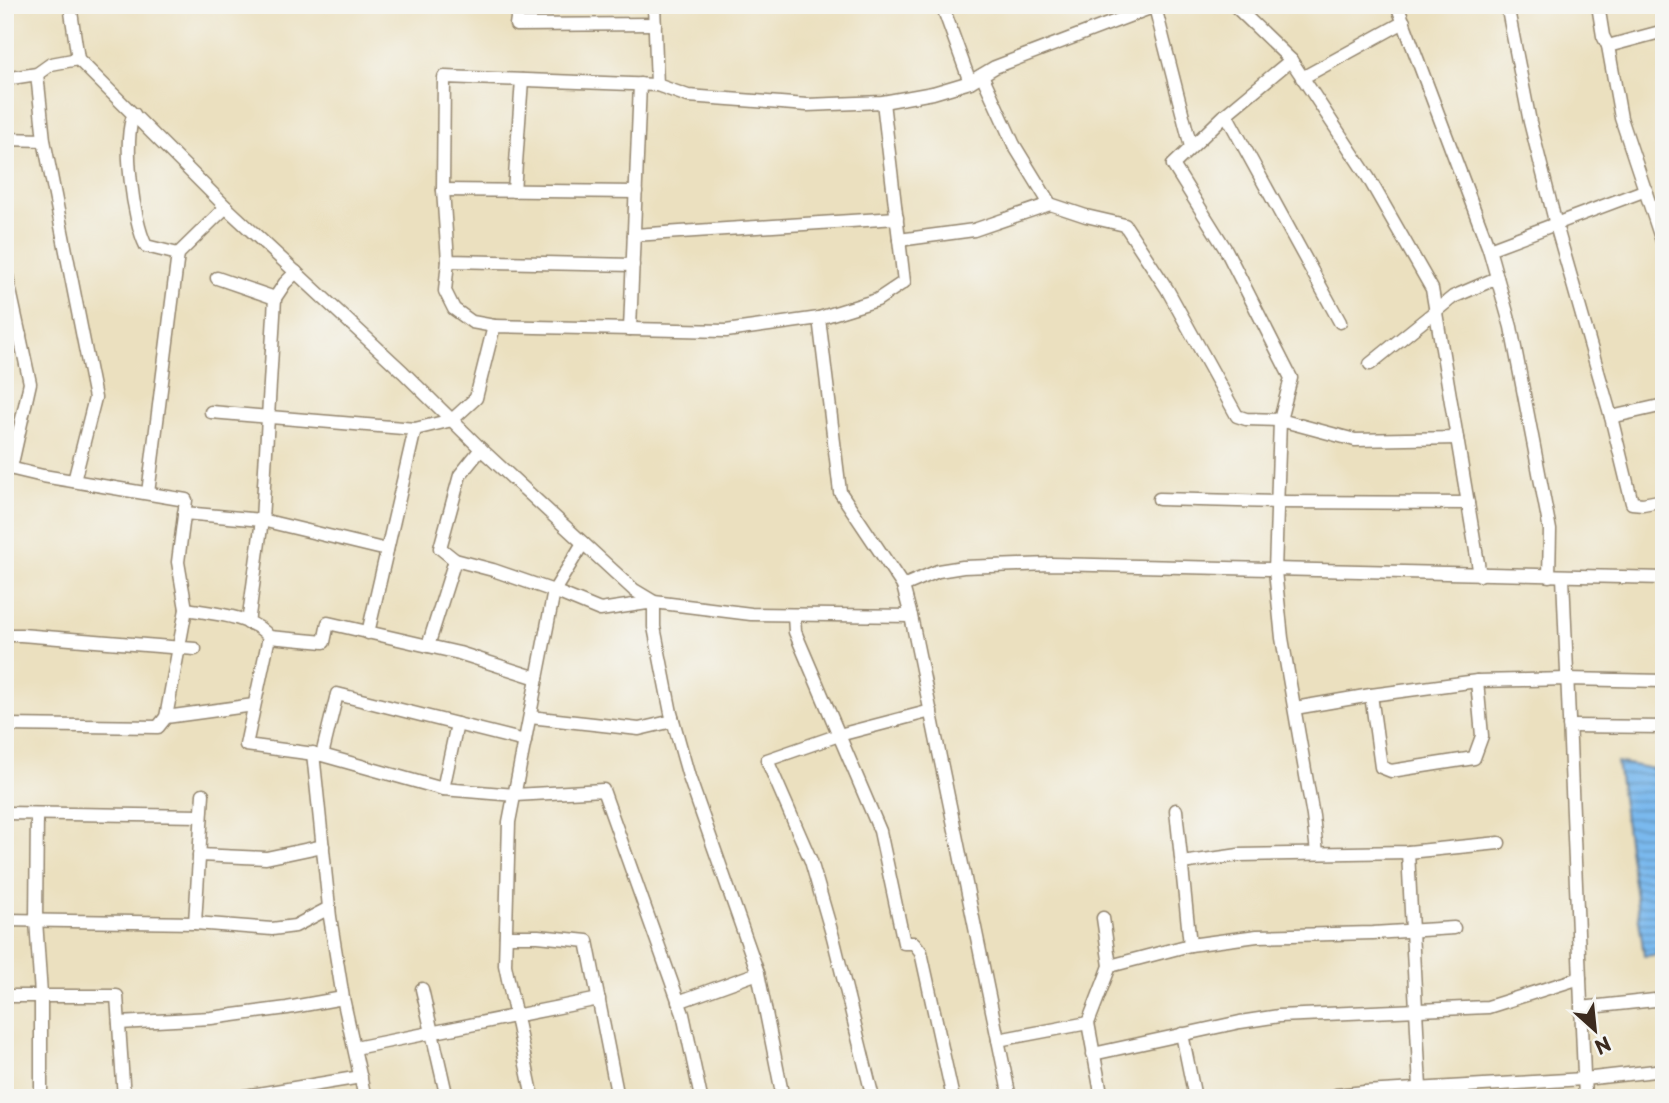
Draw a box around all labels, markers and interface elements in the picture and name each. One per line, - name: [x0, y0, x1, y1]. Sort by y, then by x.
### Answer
- north arrow: [1560, 995, 1630, 1064]
- text: N: [1590, 1030, 1616, 1062]

